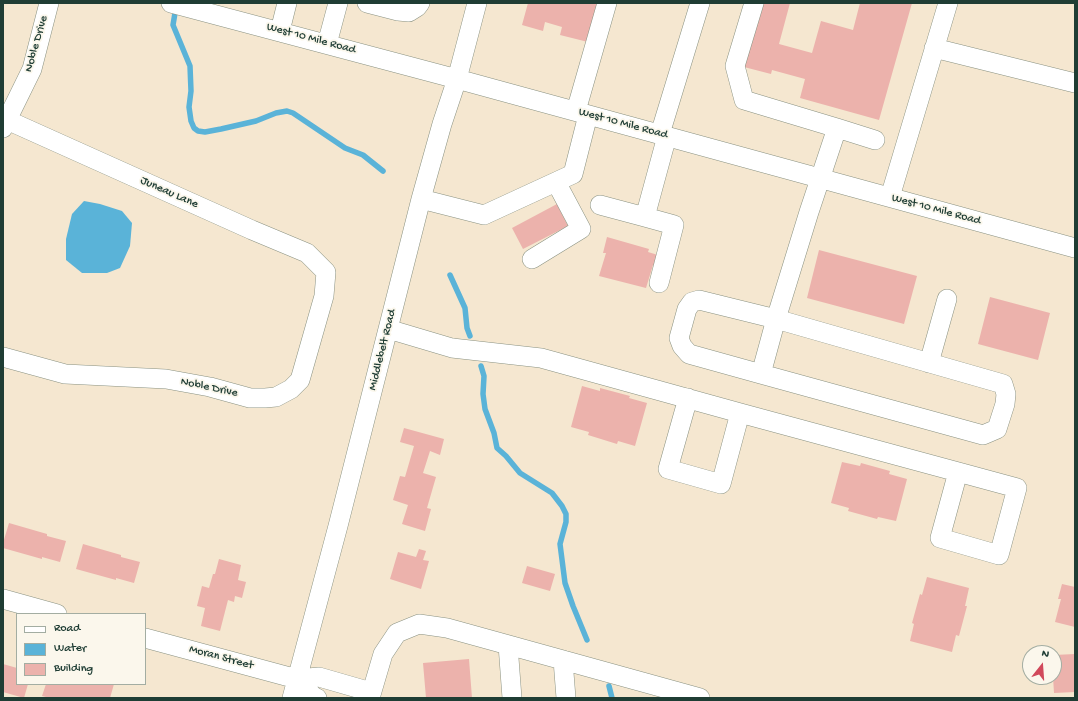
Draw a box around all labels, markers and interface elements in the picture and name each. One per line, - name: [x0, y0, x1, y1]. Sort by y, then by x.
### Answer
- street label: Noble Drive: [22, 14, 52, 74]
- street label: West 10 Mile Road: [265, 20, 357, 58]
- street label: West 10 Mile Road: [577, 105, 669, 143]
- street label: Juneau Lane: [138, 174, 200, 212]
- street label: West 10 Mile Road: [890, 191, 982, 229]
- street label: Middlebelt Road: [366, 308, 400, 392]
- street label: Noble Drive: [179, 375, 239, 401]
- legend: [16, 613, 146, 685]
- text: Road: [54, 622, 80, 636]
- text: Water: [54, 642, 86, 656]
- street label: Moran Street: [187, 643, 255, 673]
- north arrow: [1022, 645, 1062, 685]
- text: N: [1040, 648, 1050, 661]
- text: Building: [54, 662, 93, 676]

